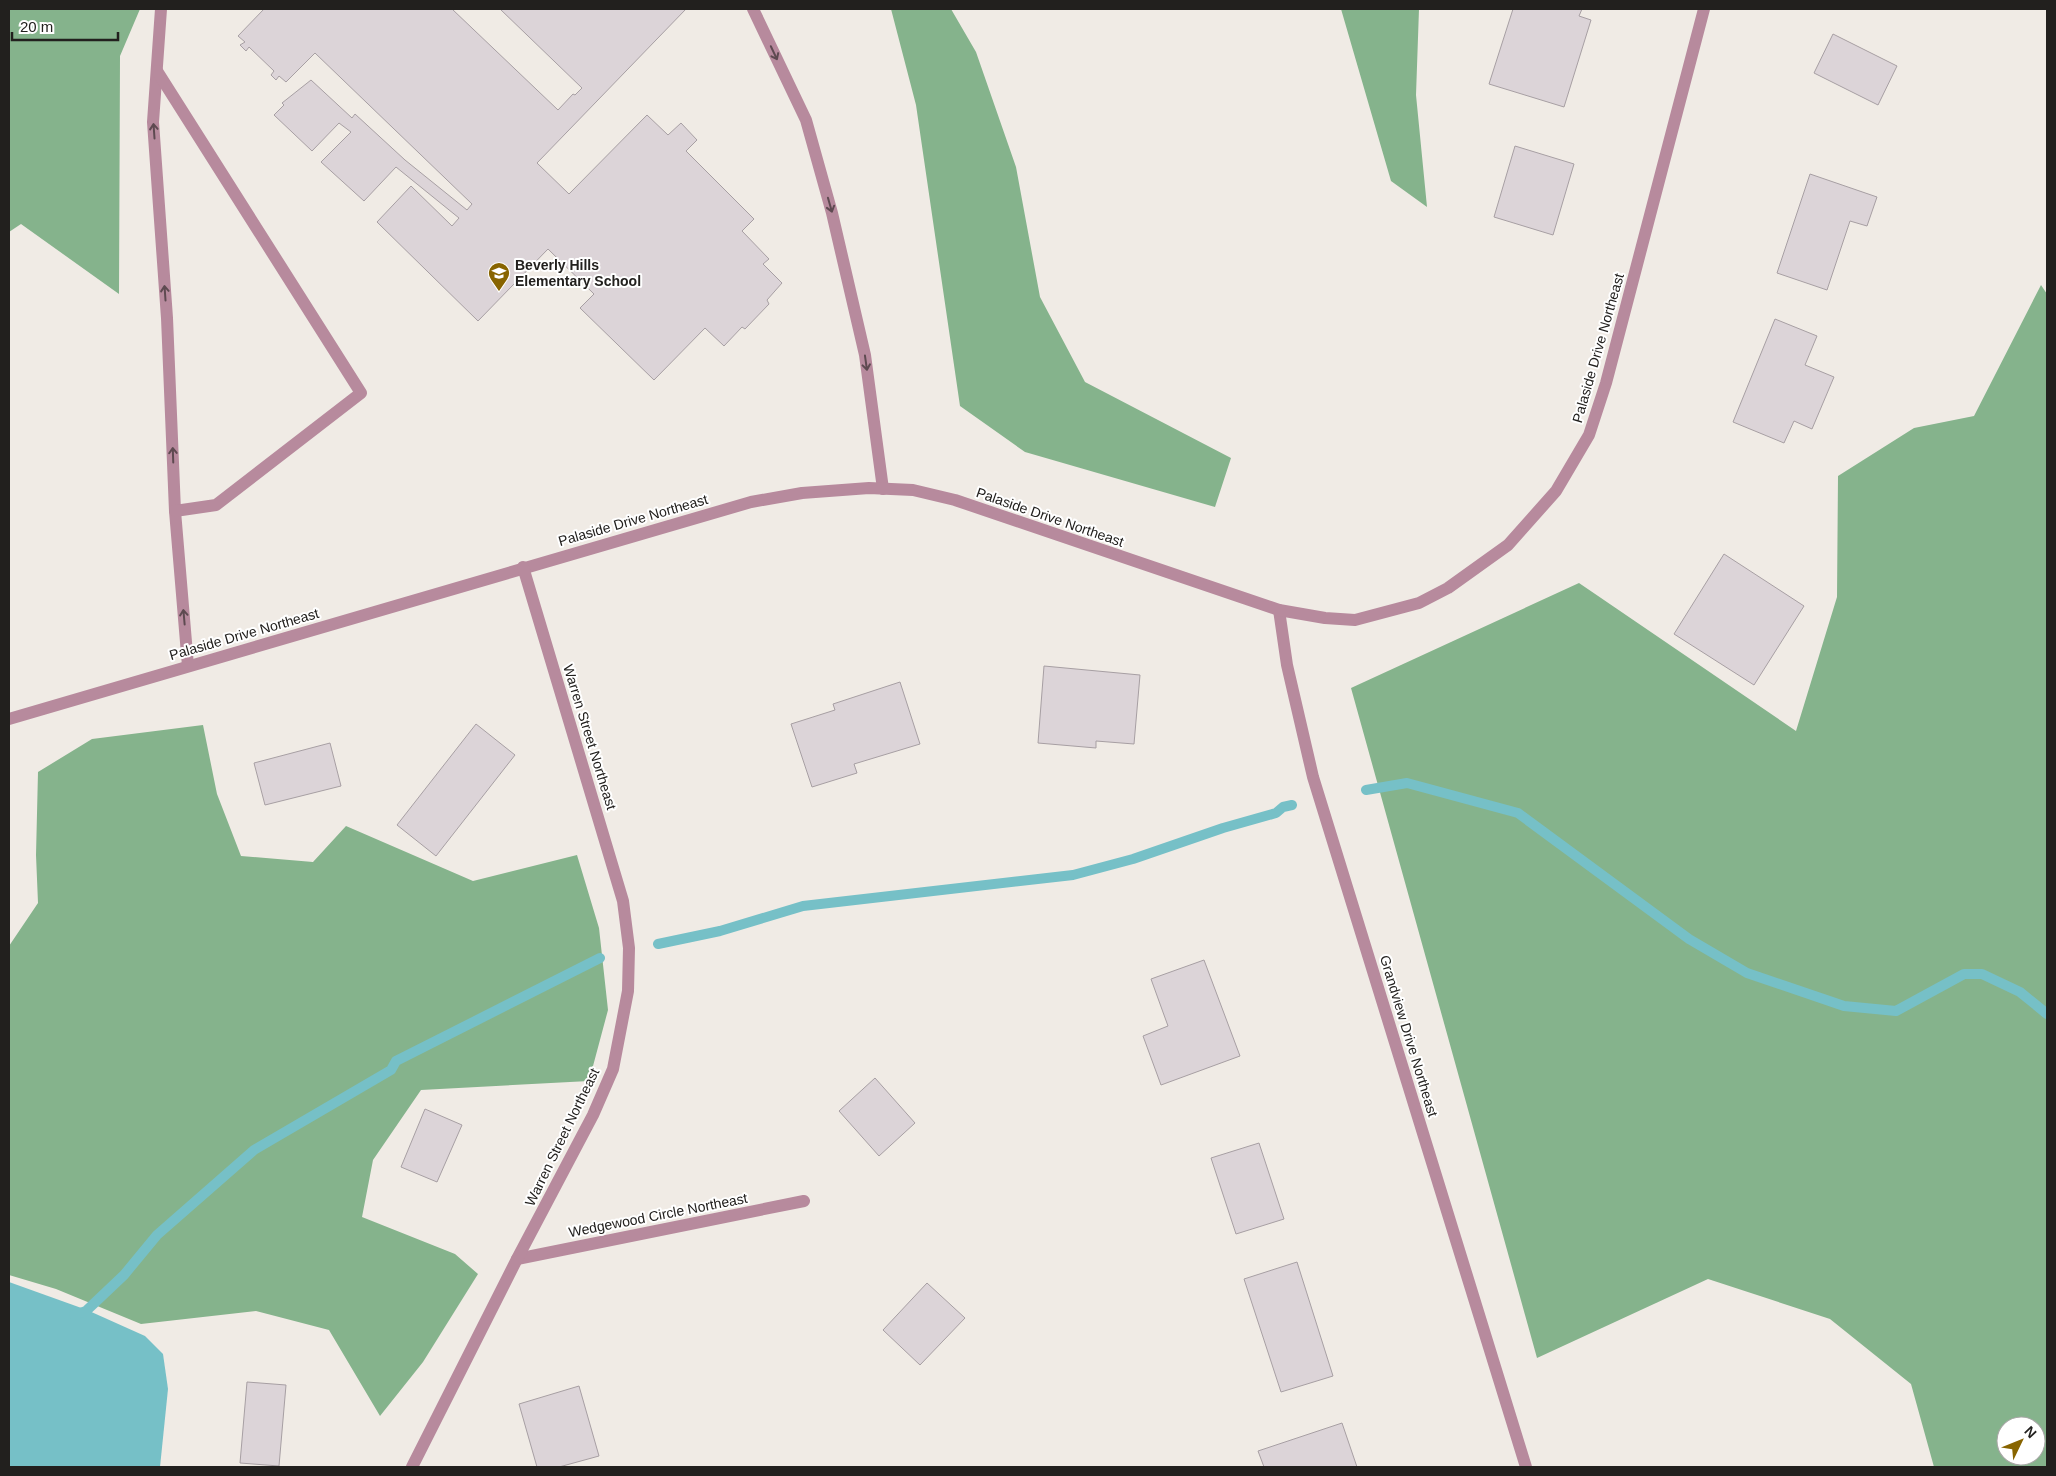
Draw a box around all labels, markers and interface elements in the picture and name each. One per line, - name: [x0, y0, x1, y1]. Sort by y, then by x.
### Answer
- scale bar: [12, 10, 119, 42]
- text: 20 m: [20, 18, 53, 35]
- one-way arrow: [770, 45, 779, 60]
- one-way arrow: [149, 123, 158, 139]
- one-way arrow: [826, 196, 835, 212]
- place label: Beverly Hills Elementary School: [515, 257, 641, 289]
- school or university icon: Beverly Hills Elementary School: [487, 261, 511, 292]
- street label: Palaside Drive Northeast: [1569, 271, 1627, 425]
- one-way arrow: [160, 285, 170, 301]
- one-way arrow: [861, 355, 871, 371]
- one-way arrow: [168, 447, 177, 463]
- street label: Palaside Drive Northeast: [974, 484, 1126, 550]
- street label: Palaside Drive Northeast: [556, 491, 710, 549]
- street label: Palaside Drive Northeast: [167, 605, 321, 663]
- one-way arrow: [179, 610, 188, 626]
- street label: Warren Street Northeast: [560, 662, 620, 812]
- street label: Grandview Drive Northeast: [1377, 953, 1441, 1119]
- street label: Warren Street Northeast: [522, 1065, 602, 1208]
- street label: Wedgewood Circle Northeast: [567, 1190, 749, 1240]
- north arrow: [1996, 1416, 2046, 1466]
- text: N: [2021, 1423, 2040, 1441]

